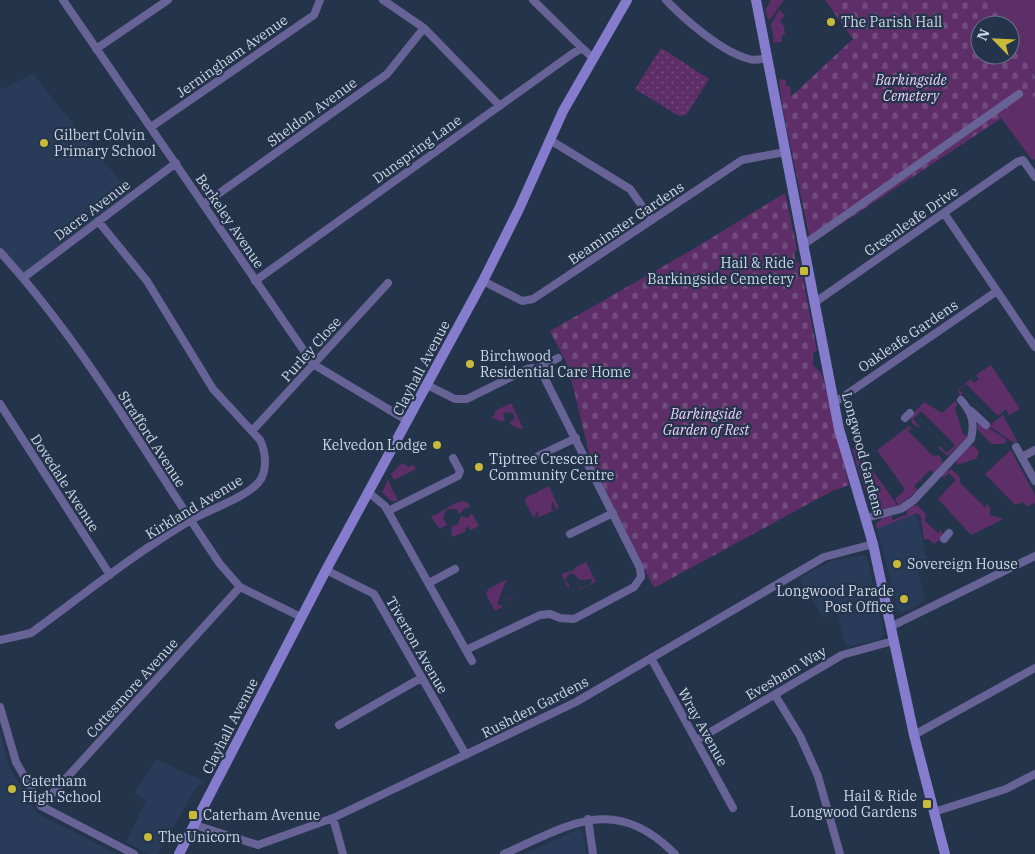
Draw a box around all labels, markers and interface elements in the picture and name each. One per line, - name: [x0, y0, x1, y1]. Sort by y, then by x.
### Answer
- street label: Jerningham Avenue: [173, 11, 291, 101]
- place label: The Parish Hall: [841, 13, 942, 31]
- north arrow: [970, 15, 1020, 65]
- marker: The Parish Hall: [825, 16, 837, 28]
- text: N: [973, 26, 994, 43]
- park label: Barkingside Cemetery: [874, 71, 948, 105]
- street label: Sheldon Avenue: [264, 73, 360, 151]
- street label: Dunspring Lane: [369, 111, 465, 187]
- place label: Gilbert Colvin Primary School: [54, 126, 156, 160]
- marker: Gilbert Colvin Primary School: [38, 137, 50, 149]
- street label: Berkeley Avenue: [192, 170, 268, 272]
- street label: Dacre Avenue: [50, 175, 134, 245]
- street label: Beaminster Gardens: [565, 177, 687, 268]
- street label: Greenleafe Drive: [861, 182, 961, 260]
- place label: Hail & Ride Barkingside Cemetery: [647, 254, 795, 288]
- marker: Hail & Ride Barkingside Cemetery: [798, 265, 810, 277]
- street label: Oakleafe Gardens: [855, 296, 962, 376]
- street label: Purley Close: [277, 313, 345, 385]
- street label: Clayhall Avenue: [388, 317, 454, 419]
- place label: Birchwood Residential Care Home: [480, 347, 631, 381]
- marker: Birchwood Residential Care Home: [464, 358, 476, 370]
- street label: Strafford Avenue: [114, 387, 190, 491]
- street label: Longwood Gardens: [838, 390, 888, 518]
- park label: Barkingside Garden of Rest: [663, 405, 750, 439]
- street label: Dovedale Avenue: [27, 431, 103, 535]
- place label: Kelvedon Lodge: [322, 436, 427, 454]
- marker: Kelvedon Lodge: [431, 439, 443, 451]
- place label: Tiptree Crescent Community Centre: [489, 450, 614, 484]
- marker: Tiptree Crescent Community Centre: [473, 461, 485, 473]
- street label: Kirkland Avenue: [142, 471, 246, 543]
- place label: Sovereign House: [907, 555, 1018, 573]
- marker: Sovereign House: [891, 558, 903, 570]
- place label: Longwood Parade Post Office: [777, 582, 894, 616]
- street label: Tiverton Avenue: [382, 593, 452, 697]
- marker: Longwood Parade Post Office: [898, 593, 910, 605]
- street label: Cottesmore Avenue: [82, 634, 182, 742]
- street label: Evesham Way: [742, 642, 830, 704]
- street label: Rushden Gardens: [478, 672, 592, 742]
- street label: Clayhall Avenue: [198, 675, 262, 777]
- street label: Wray Avenue: [674, 685, 732, 769]
- place label: Caterham High School: [22, 772, 101, 806]
- marker: Caterham High School: [6, 783, 18, 795]
- place label: Hail & Ride Longwood Gardens: [790, 787, 917, 821]
- marker: Hail & Ride Longwood Gardens: [921, 798, 933, 810]
- place label: Caterham Avenue: [203, 806, 320, 824]
- marker: Caterham Avenue: [187, 809, 199, 821]
- place label: The Unicorn: [158, 828, 240, 846]
- marker: The Unicorn: [142, 831, 154, 843]

